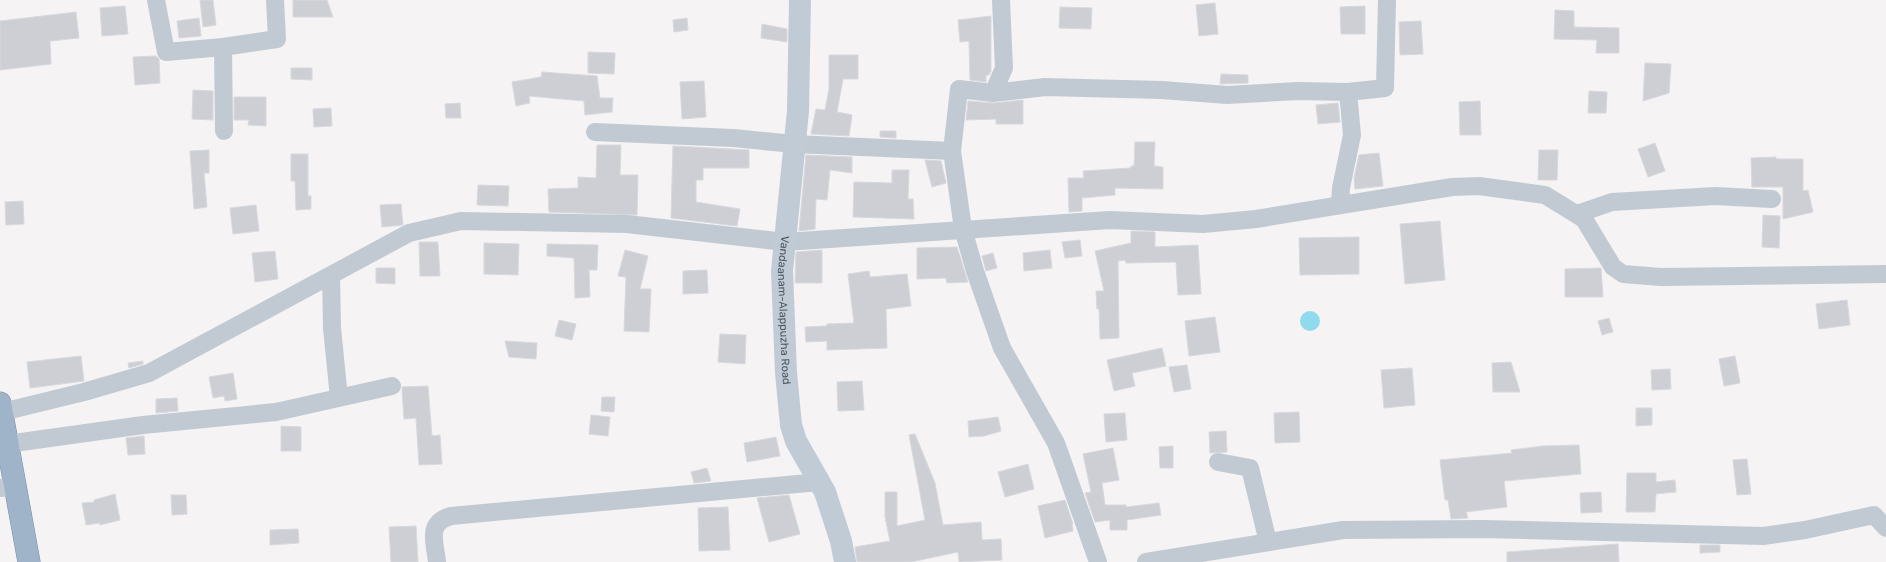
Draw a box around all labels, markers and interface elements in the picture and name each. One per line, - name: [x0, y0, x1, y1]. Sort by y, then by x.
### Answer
- street label: Vandaanam-Alappuzha Road: [775, 235, 794, 385]

